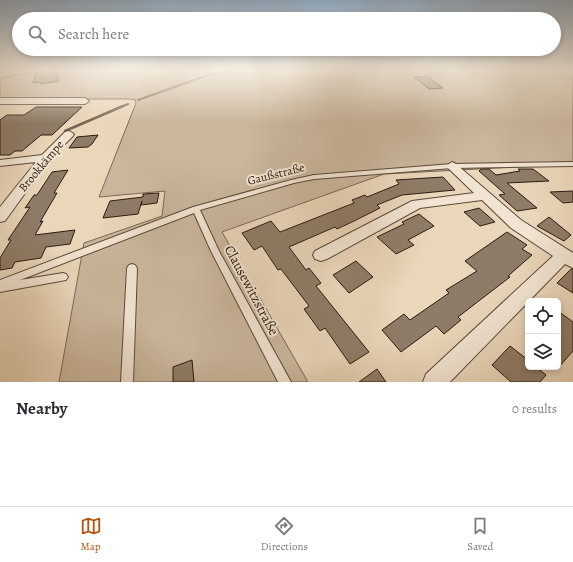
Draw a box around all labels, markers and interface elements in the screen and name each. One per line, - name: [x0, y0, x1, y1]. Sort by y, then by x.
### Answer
- search box: [12, 12, 561, 56]
- icon: search: [26, 23, 48, 45]
- text: Search here: [58, 24, 129, 44]
- street label: Brookkämpe: [15, 137, 67, 195]
- street label: Gaußstraße: [246, 159, 306, 189]
- street label: Clausewitzstraße: [220, 242, 283, 339]
- map controls: [525, 298, 561, 370]
- button: locate: [525, 298, 561, 334]
- button: layers: [525, 334, 561, 370]
- text: Nearby: [16, 397, 67, 420]
- text: 0 results: [512, 400, 557, 417]
- tab: Map: [80, 515, 102, 554]
- tab: Directions: [261, 515, 308, 554]
- tab: Saved: [467, 515, 493, 554]

